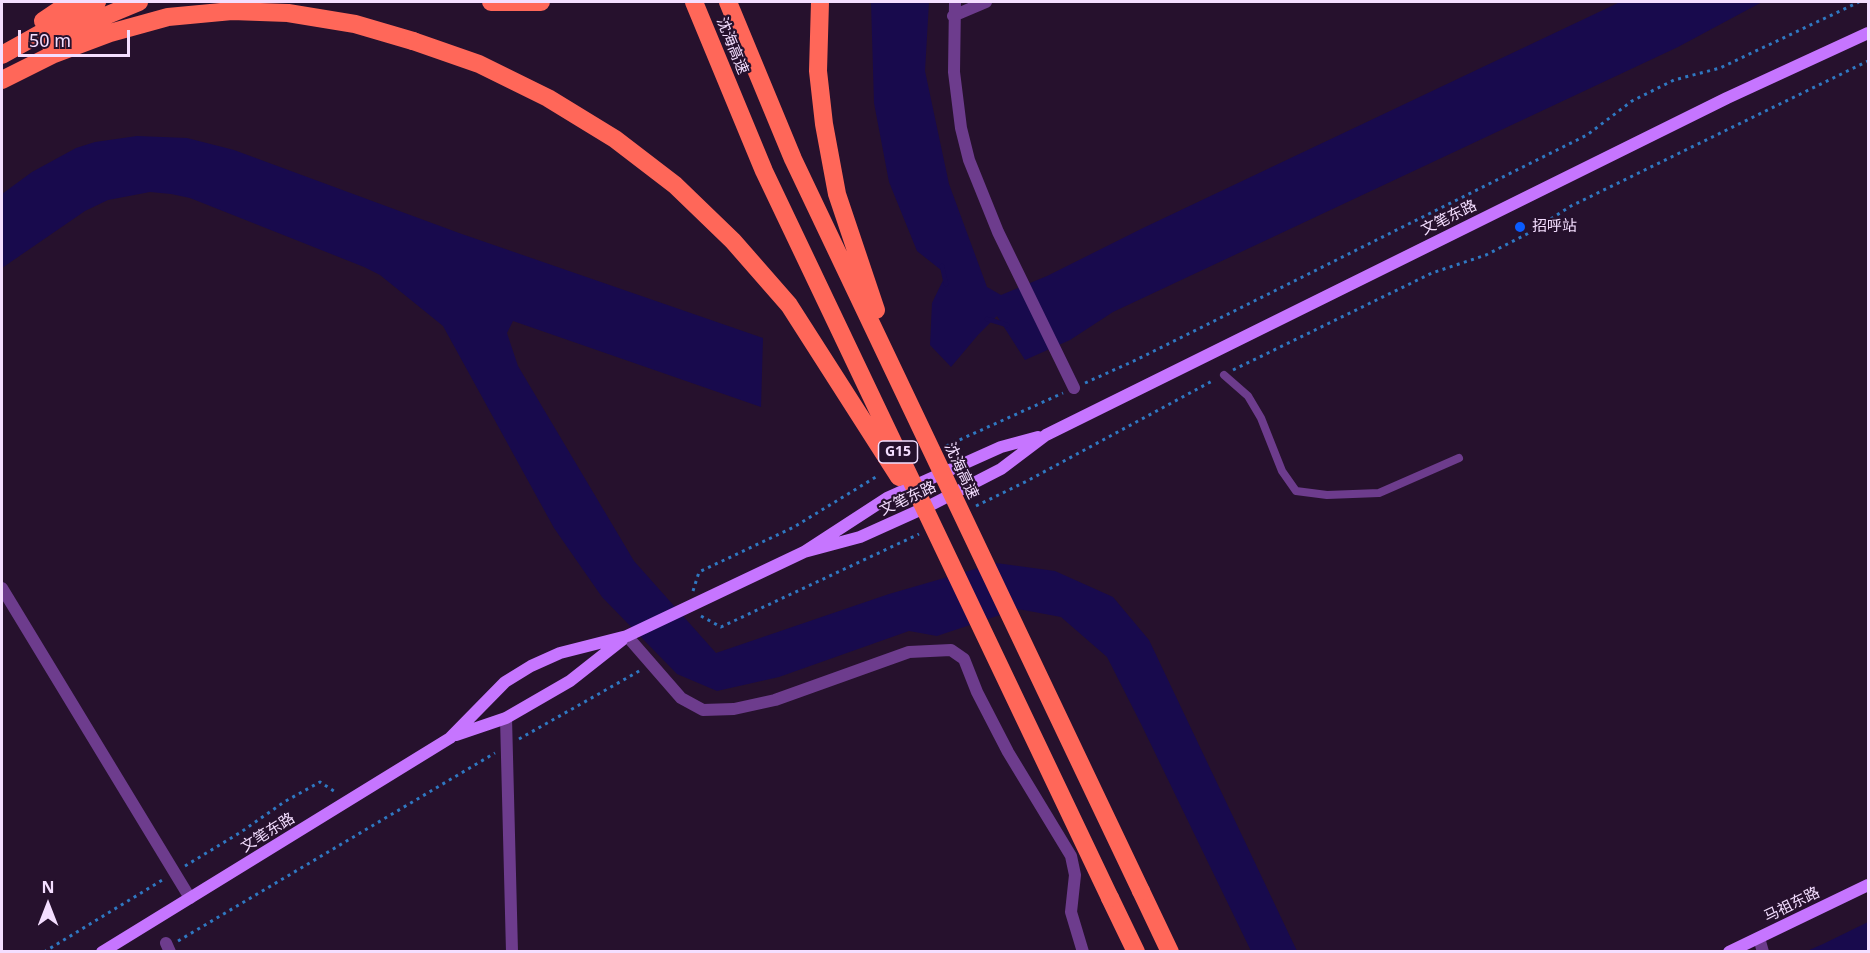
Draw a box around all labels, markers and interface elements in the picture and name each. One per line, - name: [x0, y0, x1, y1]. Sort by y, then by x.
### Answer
- street label: 沈海高速: [712, 15, 752, 77]
- scale bar: [21, 18, 134, 56]
- text: 50 m: [29, 28, 71, 52]
- street label: 文笔东路: [1418, 197, 1480, 239]
- place label: 招呼站: [1532, 218, 1577, 236]
- marker: 招呼站: [1513, 220, 1527, 234]
- street label: 沈海高速: [940, 440, 982, 502]
- road number: G15: [878, 441, 918, 463]
- street label: 文笔东路: [877, 478, 939, 520]
- street label: 文笔东路: [238, 809, 298, 857]
- north arrow: [18, 875, 78, 935]
- text: N: [41, 876, 55, 898]
- street label: 马祖东路: [1761, 884, 1823, 926]

